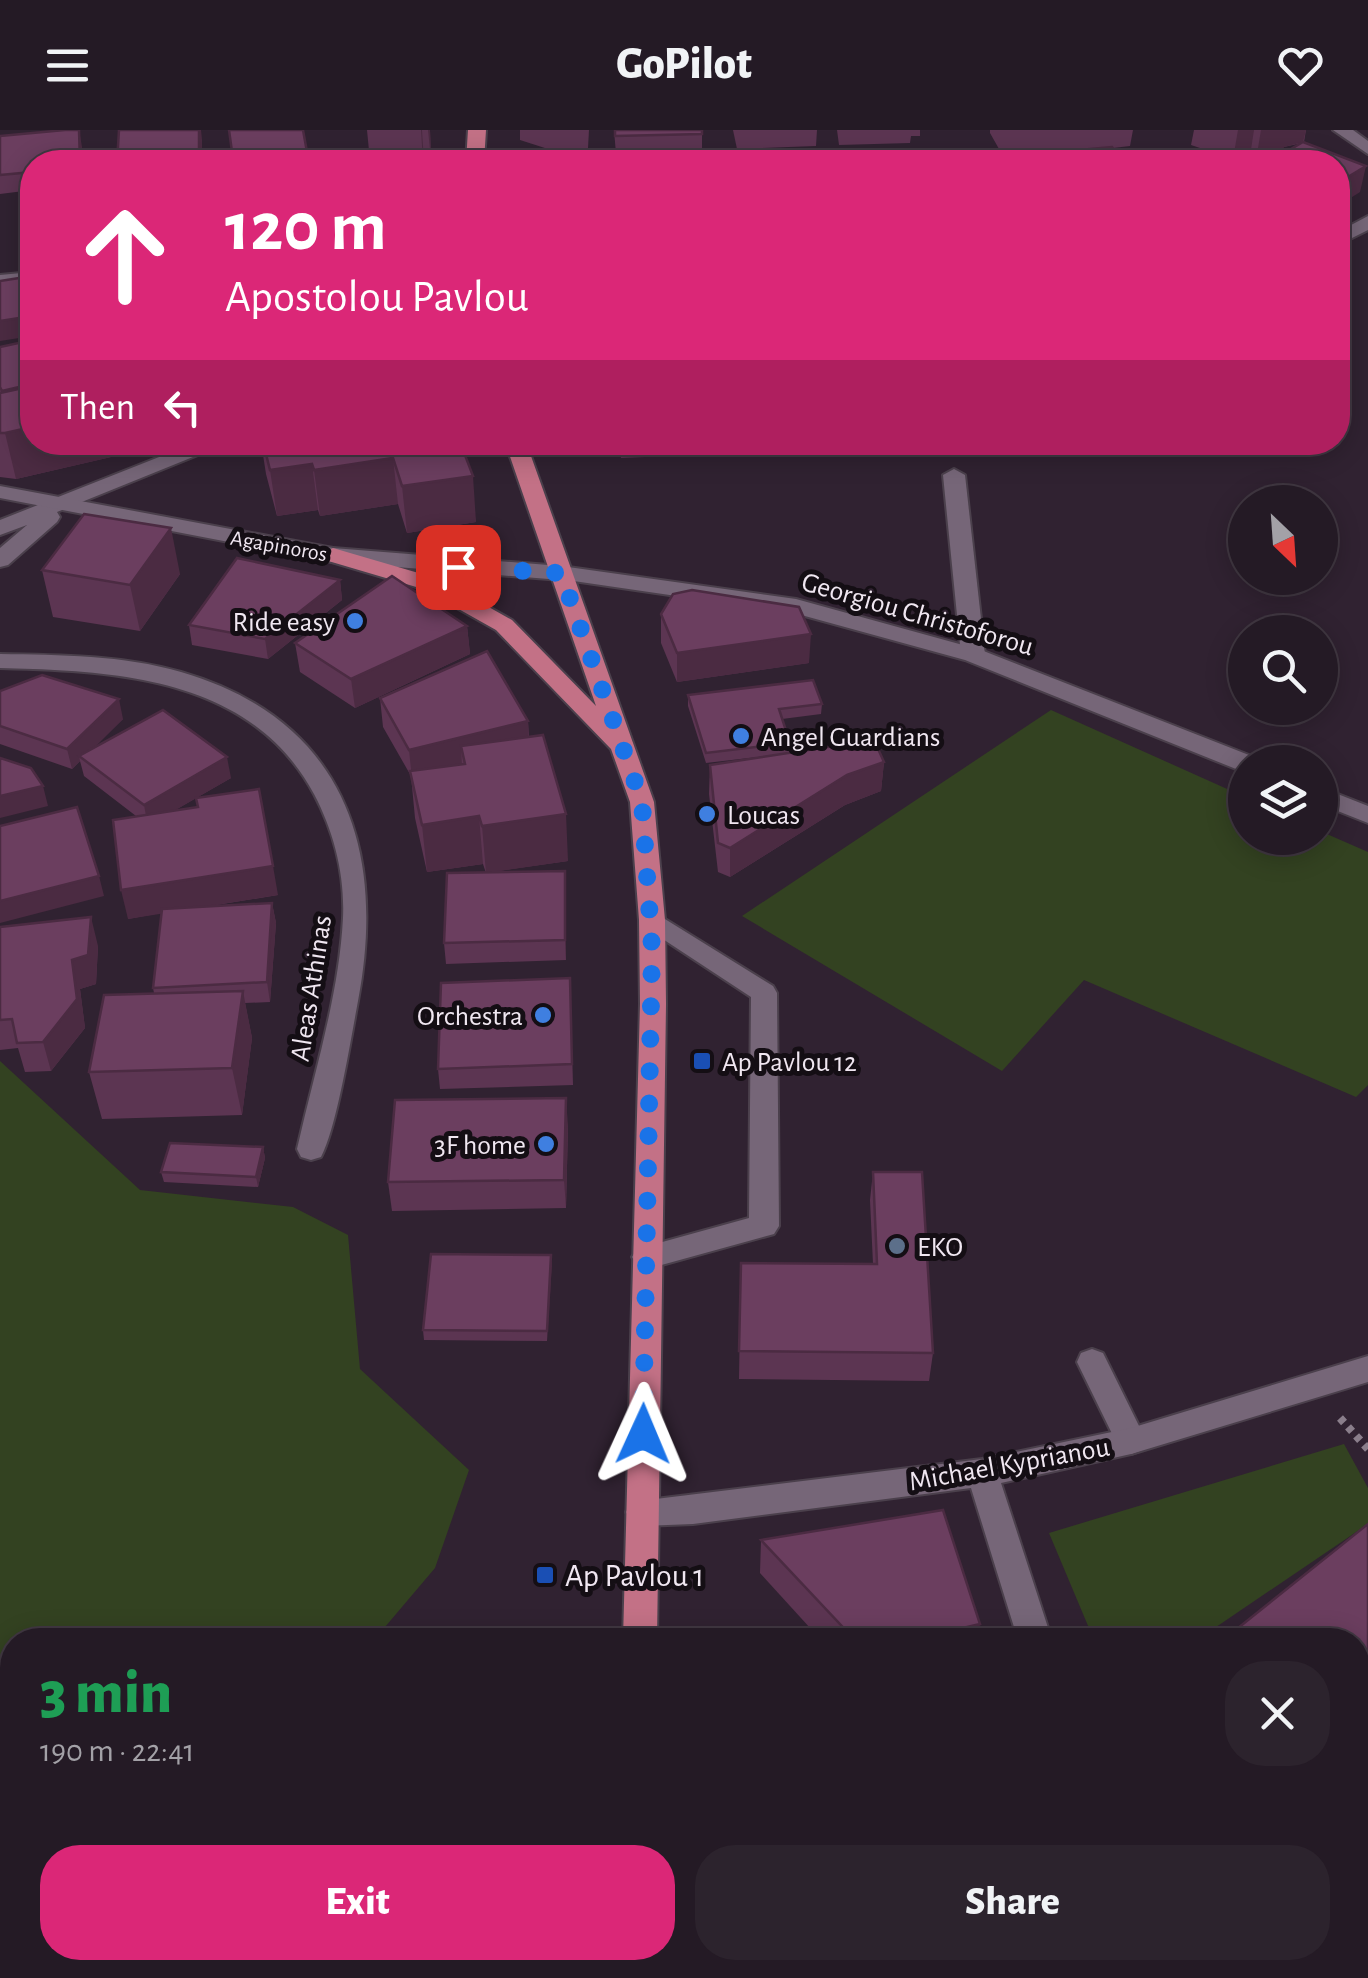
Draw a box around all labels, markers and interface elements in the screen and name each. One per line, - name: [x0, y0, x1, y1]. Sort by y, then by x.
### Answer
- icon: menu: [40, 38, 95, 93]
- icon: heart: [1273, 38, 1328, 93]
- text: GoPilot: [616, 42, 752, 87]
- icon: ahead: [60, 190, 190, 320]
- text: 120 m: [225, 193, 387, 263]
- text: Apostolou Pavlou: [225, 275, 529, 320]
- icon: left: [155, 380, 210, 435]
- text: Then: [60, 389, 135, 427]
- north arrow: [1228, 485, 1338, 595]
- map controls: [1228, 485, 1338, 855]
- pin: [416, 525, 501, 610]
- street label: Agapinoros: [229, 527, 329, 565]
- icon: arrive: [431, 540, 486, 595]
- street label: Georgiou Christoforou: [798, 568, 1037, 661]
- place label: Ride easy: [232, 609, 335, 637]
- marker: Ride easy: [344, 610, 366, 632]
- button: search: [1228, 615, 1338, 725]
- place label: Angel Guardians: [761, 724, 940, 752]
- marker: Angel Guardians: [730, 725, 752, 747]
- button: layers: [1228, 745, 1338, 855]
- place label: Loucas: [727, 802, 800, 830]
- marker: Loucas: [696, 803, 718, 825]
- street label: Aleas Athinas: [287, 913, 337, 1063]
- place label: Orchestra: [417, 1003, 523, 1031]
- marker: Orchestra: [532, 1004, 554, 1026]
- place label: Ap Pavlou 12: [722, 1049, 857, 1077]
- marker: Ap Pavlou 12: [691, 1050, 713, 1072]
- place label: 3F home: [434, 1132, 526, 1160]
- marker: 3F home: [535, 1133, 557, 1155]
- place label: EKO: [917, 1234, 963, 1262]
- marker: EKO: [886, 1235, 908, 1257]
- position arrow: [591, 1382, 695, 1486]
- street label: Michael Kyprianou: [907, 1434, 1112, 1496]
- place label: Ap Pavlou 1: [565, 1560, 704, 1592]
- marker: Ap Pavlou 1: [534, 1564, 556, 1586]
- button: close: [1225, 1661, 1330, 1766]
- text: 3 min: [40, 1664, 172, 1724]
- text: 190 m · 22:41: [40, 1735, 195, 1767]
- button: Exit: [40, 1845, 675, 1960]
- button: Share: [695, 1845, 1330, 1960]

